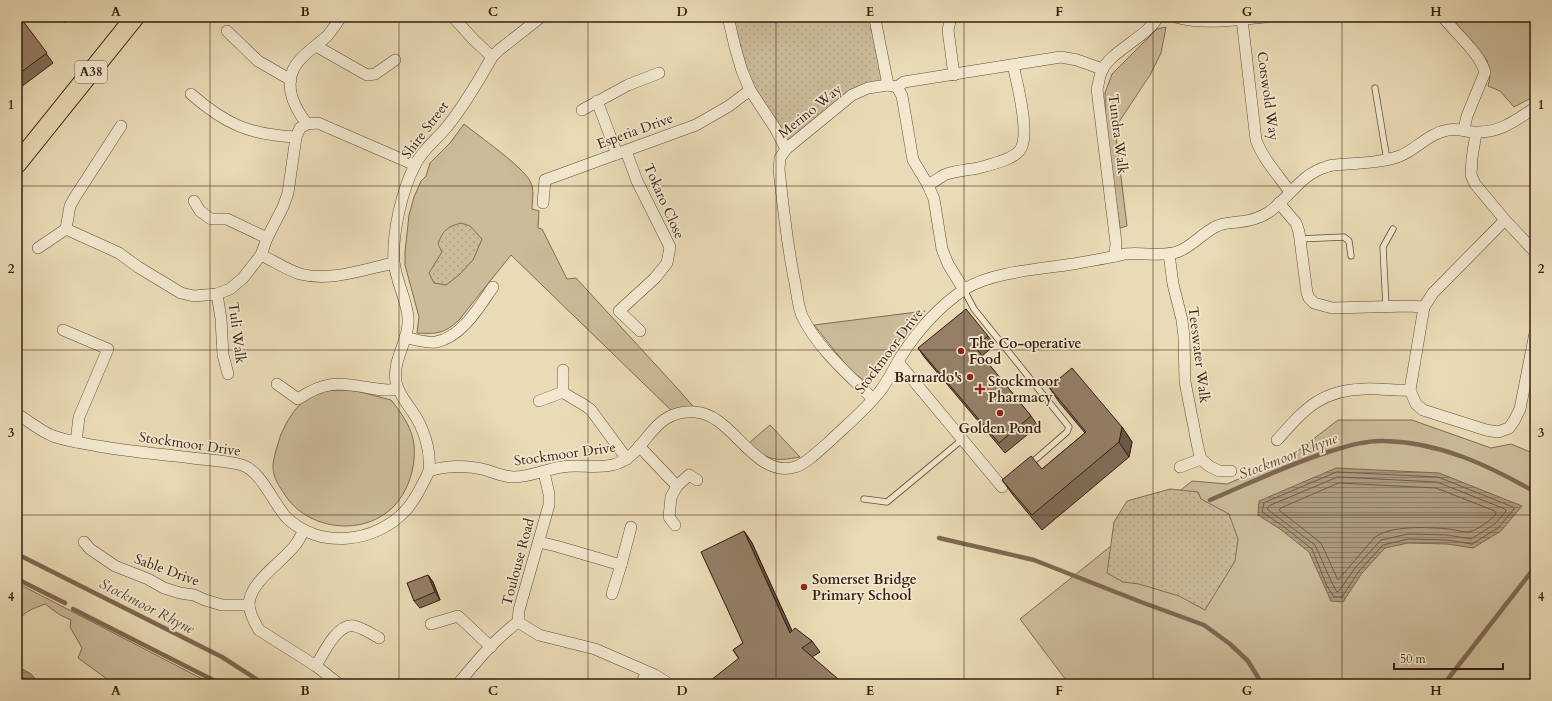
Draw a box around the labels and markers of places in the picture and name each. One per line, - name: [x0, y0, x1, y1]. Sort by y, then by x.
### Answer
- place label: The Co-operative Food: [969, 334, 1082, 369]
- marker: The Co-operative Food: [956, 346, 966, 356]
- place label: Barnardo's: [894, 368, 962, 387]
- marker: Barnardo's: [965, 372, 975, 382]
- place label: Stockmoor Pharmacy: [988, 372, 1059, 407]
- marker: Stockmoor Pharmacy: [975, 384, 985, 394]
- marker: Golden Pond: [995, 408, 1005, 418]
- place label: Golden Pond: [959, 419, 1041, 438]
- place label: Somerset Bridge Primary School: [812, 570, 917, 605]
- marker: Somerset Bridge Primary School: [799, 582, 809, 592]

